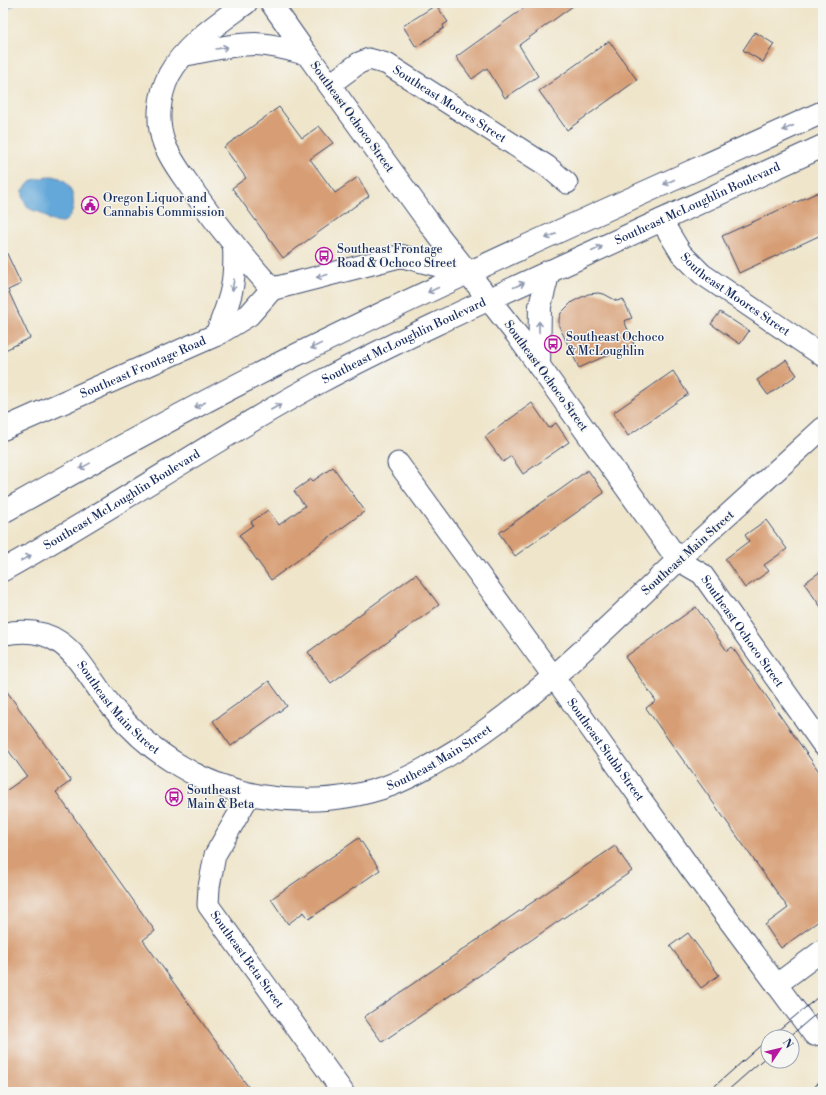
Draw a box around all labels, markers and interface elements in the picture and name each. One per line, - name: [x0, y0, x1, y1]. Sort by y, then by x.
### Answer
- one-way arrow: [215, 44, 228, 52]
- street label: Southeast Ochoco Street: [307, 59, 398, 176]
- street label: Southeast Moores Street: [390, 62, 510, 146]
- one-way arrow: [782, 125, 794, 132]
- street label: Southeast McLoughlin Boulevard: [612, 159, 783, 248]
- one-way arrow: [664, 179, 676, 186]
- place label: Oregon Liquor and Cannabis Commission: [103, 191, 225, 220]
- public building icon: Oregon Liquor and Cannabis Commission: [80, 195, 100, 215]
- one-way arrow: [545, 233, 557, 240]
- place label: Southeast Frontage Road & Ochoco Street: [337, 242, 457, 271]
- one-way arrow: [590, 245, 602, 252]
- bus stop icon: Southeast Frontage Road & Ochoco Street: [314, 246, 334, 266]
- street label: Southeast Moores Street: [677, 249, 793, 339]
- one-way arrow: [316, 273, 329, 281]
- one-way arrow: [229, 278, 237, 291]
- one-way arrow: [512, 281, 524, 288]
- one-way arrow: [428, 287, 440, 294]
- street label: Southeast McLoughlin Boulevard: [319, 294, 488, 387]
- street label: Southeast Ochoco Street: [501, 318, 592, 435]
- one-way arrow: [535, 321, 543, 334]
- place label: Southeast Ochoco & McLoughlin: [566, 330, 665, 359]
- street label: Southeast Frontage Road: [78, 333, 208, 402]
- bus stop icon: Southeast Ochoco & McLoughlin: [543, 334, 563, 354]
- one-way arrow: [310, 343, 322, 350]
- one-way arrow: [194, 402, 206, 409]
- one-way arrow: [270, 403, 282, 411]
- street label: Southeast McLoughlin Boulevard: [41, 446, 203, 553]
- one-way arrow: [79, 463, 91, 471]
- street label: Southeast Main Street: [639, 507, 738, 598]
- one-way arrow: [20, 553, 32, 561]
- street label: Southeast Ochoco Street: [698, 572, 788, 691]
- street label: Southeast Main Street: [74, 658, 163, 758]
- street label: Southeast Stubb Street: [564, 695, 648, 805]
- street label: Southeast Main Street: [385, 721, 495, 793]
- place label: Southeast Main & Beta: [187, 783, 255, 812]
- bus stop icon: Southeast Main & Beta: [164, 787, 184, 807]
- street label: Southeast Beta Street: [207, 908, 288, 1012]
- north arrow: [760, 1029, 800, 1069]
- text: N: [779, 1036, 796, 1052]

